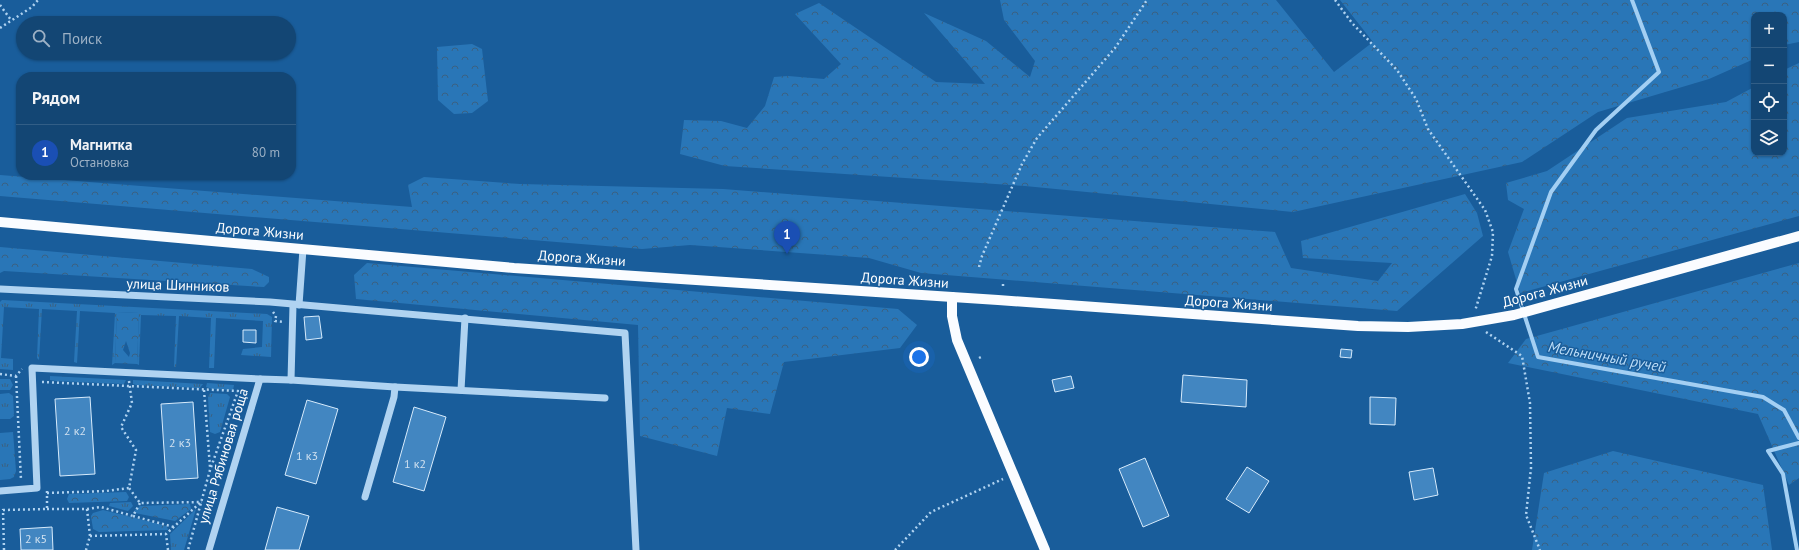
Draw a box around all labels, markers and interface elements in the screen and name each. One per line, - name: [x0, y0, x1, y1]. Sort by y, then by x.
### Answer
- map controls: [1751, 12, 1787, 156]
- button: +: [1751, 12, 1787, 48]
- search box: [16, 16, 296, 60]
- icon: search: [30, 27, 52, 49]
- text: Поиск: [62, 29, 102, 48]
- button: −: [1751, 48, 1787, 84]
- button: locate: [1751, 84, 1787, 120]
- text: Рядом: [32, 87, 80, 109]
- button: layers: [1751, 120, 1787, 156]
- text: Магнитка: [70, 135, 132, 154]
- text: 1: [41, 144, 49, 161]
- text: 80 m: [252, 144, 280, 161]
- text: Остановка: [70, 154, 129, 171]
- street label: Дорога Жизни: [215, 218, 305, 244]
- pin: 1: [774, 221, 800, 254]
- street label: Дорога Жизни: [538, 246, 626, 270]
- street label: Дорога Жизни: [861, 268, 949, 292]
- street label: Дорога Жизни: [1500, 271, 1590, 311]
- street label: улица Шинников: [126, 274, 230, 296]
- street label: Дорога Жизни: [1185, 291, 1273, 315]
- water label: Мельничный ручей: [1547, 337, 1668, 376]
- your location: [909, 347, 929, 367]
- street label: улица Рябиновая роща: [194, 386, 252, 526]
- house number: 2 к2: [64, 423, 86, 438]
- house number: 2 к3: [169, 435, 191, 450]
- house number: 1 к3: [296, 448, 318, 463]
- house number: 1 к2: [404, 456, 426, 471]
- house number: 2 к5: [25, 531, 47, 546]

